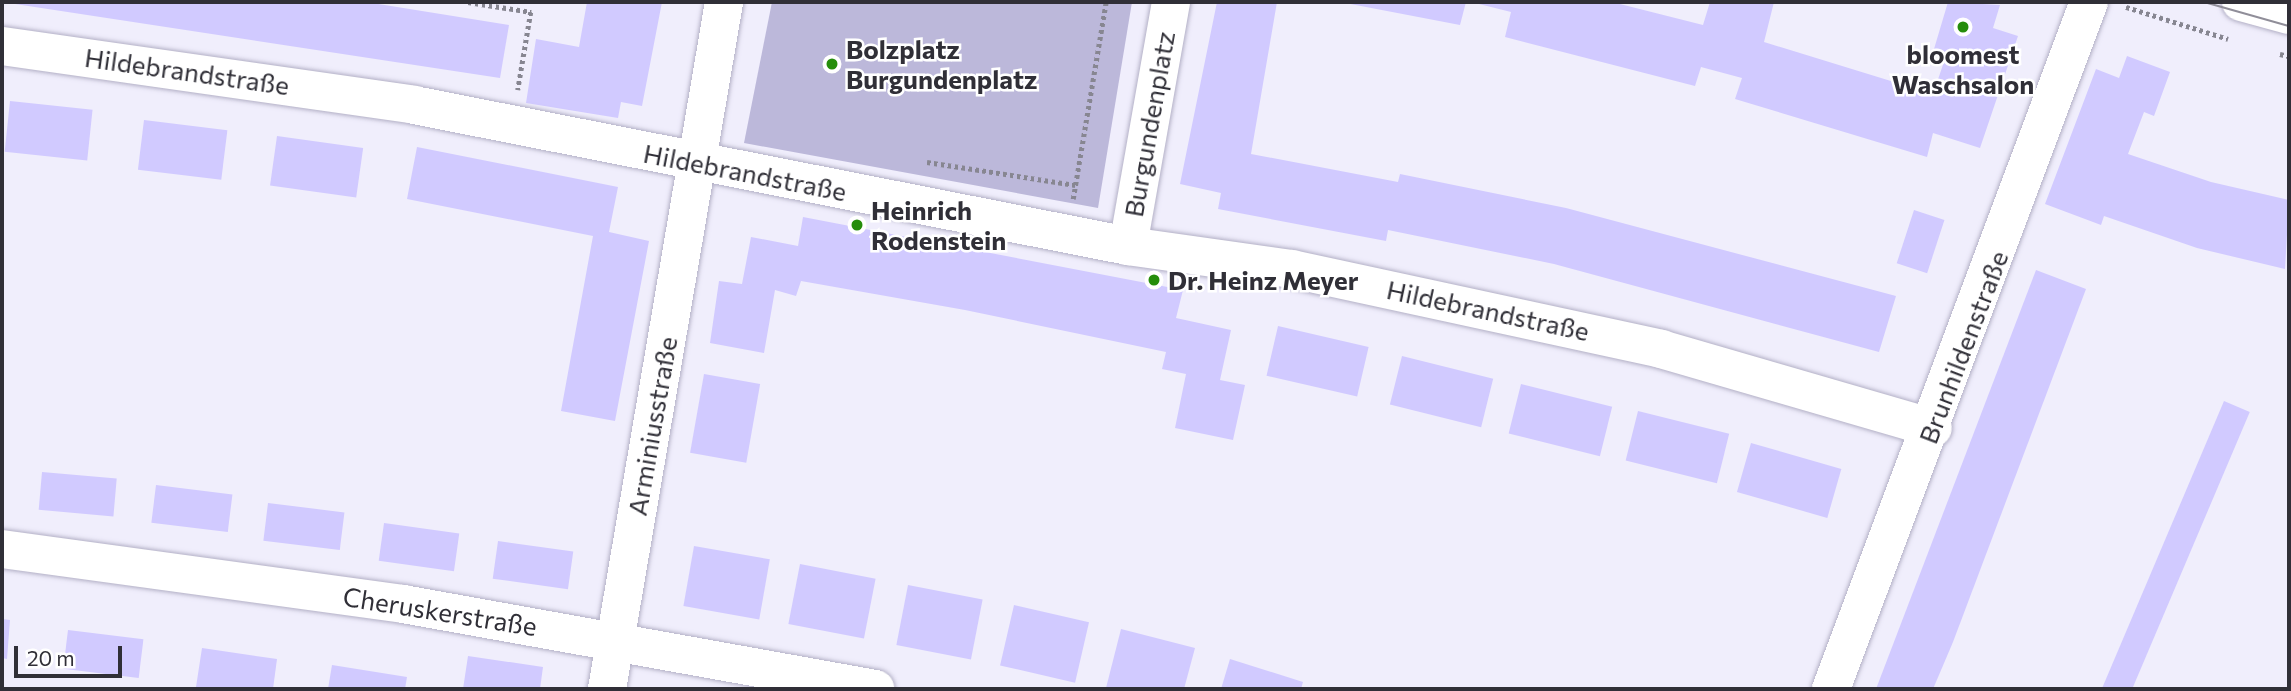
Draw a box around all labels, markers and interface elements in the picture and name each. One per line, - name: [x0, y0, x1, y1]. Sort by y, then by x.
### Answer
- marker: bloomest Waschsalon: [1955, 19, 1971, 35]
- street label: Burgundenplatz: [1117, 29, 1181, 219]
- place label: Bolzplatz Burgundenplatz: [846, 33, 1037, 94]
- place label: bloomest Waschsalon: [1892, 38, 2034, 100]
- street label: Hildebrandstraße: [83, 41, 291, 101]
- marker: Bolzplatz Burgundenplatz: [824, 56, 840, 72]
- street label: Hildebrandstraße: [641, 137, 849, 207]
- place label: Heinrich Rodenstein: [871, 194, 1006, 256]
- marker: Heinrich Rodenstein: [849, 217, 865, 233]
- street label: Brunhildenstraße: [1912, 246, 2014, 448]
- place label: Dr. Heinz Meyer: [1168, 264, 1358, 296]
- marker: Dr. Heinz Meyer: [1146, 272, 1162, 288]
- street label: Hildebrandstraße: [1384, 273, 1592, 347]
- street label: Arminiusstraße: [621, 334, 683, 518]
- street label: Cheruskerstraße: [341, 580, 539, 642]
- scale bar: [18, 632, 126, 676]
- text: 20 m: [27, 645, 75, 670]

